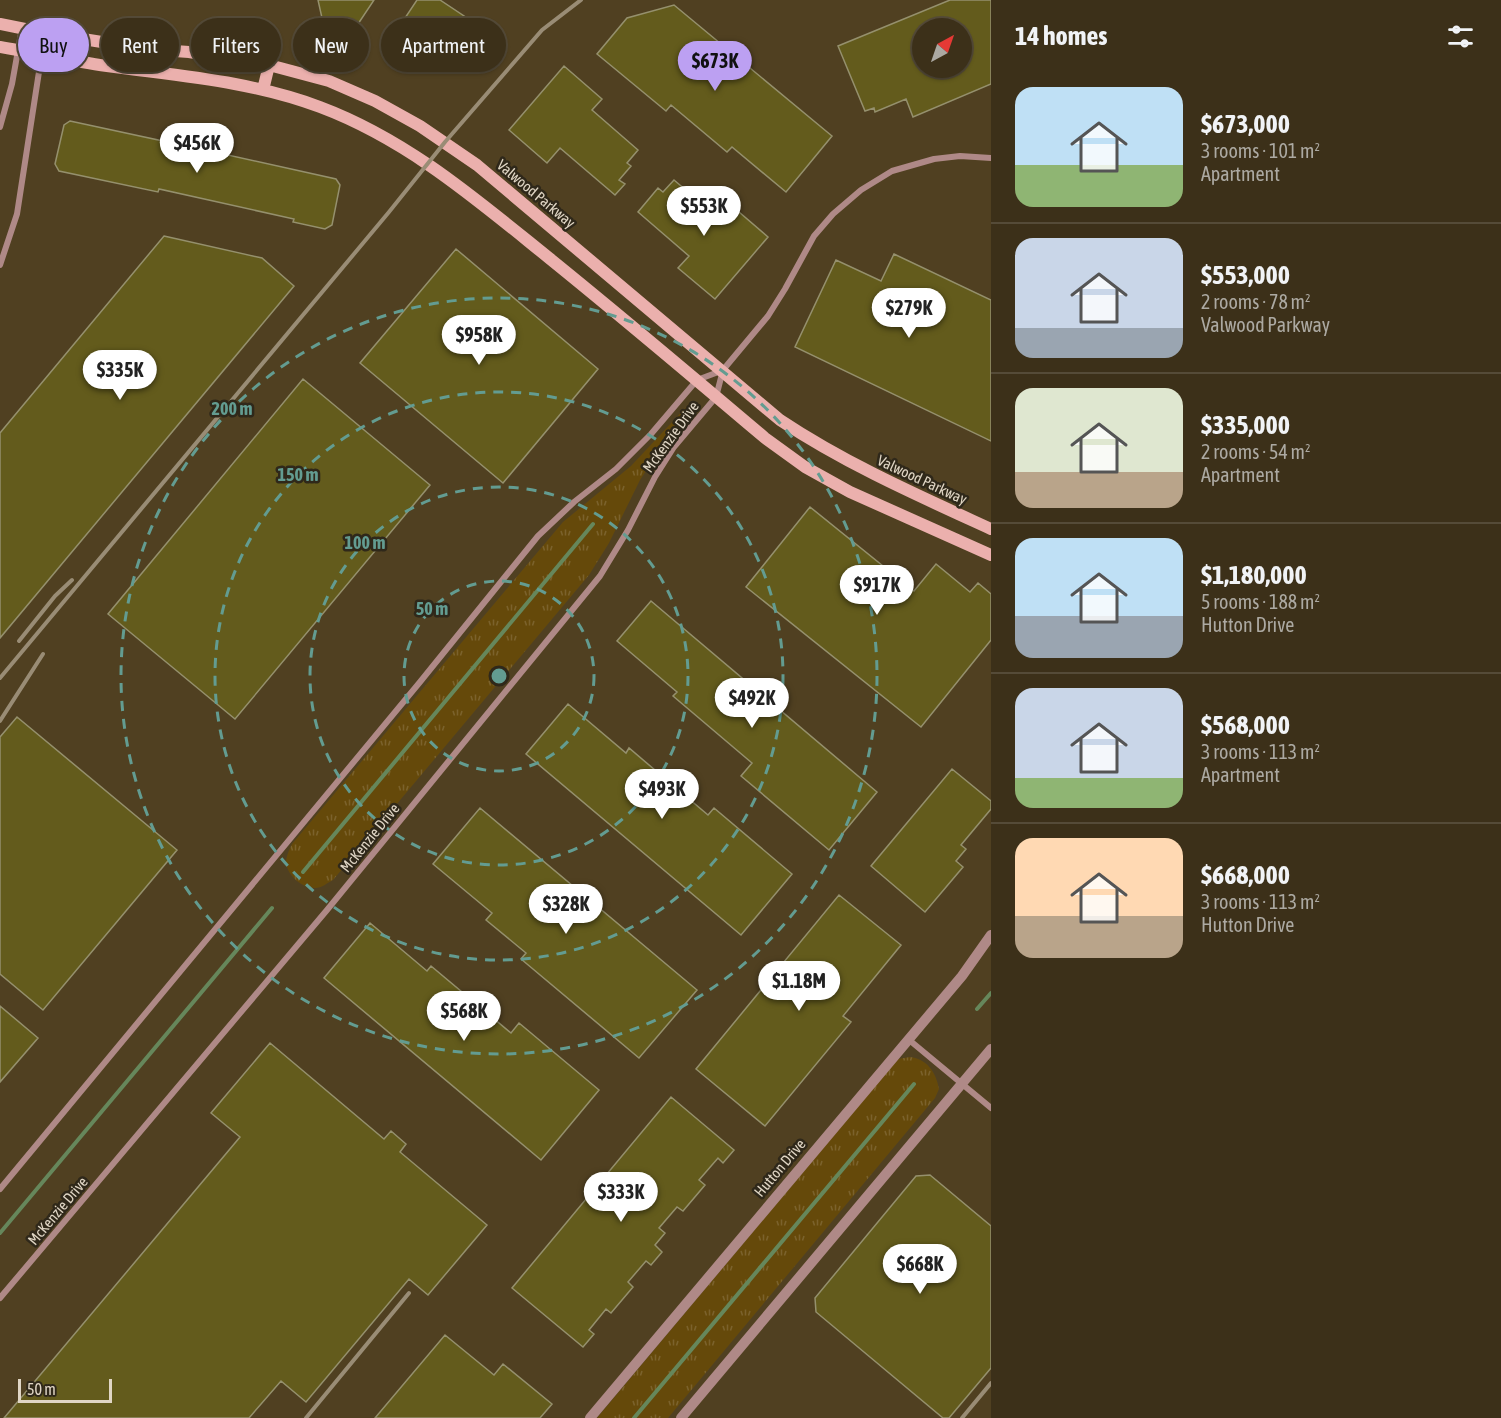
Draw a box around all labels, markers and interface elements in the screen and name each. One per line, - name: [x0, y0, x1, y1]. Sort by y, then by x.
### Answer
- chip: Buy: [18, 18, 89, 72]
- chip: Rent: [101, 18, 179, 72]
- chip: Filters: [191, 18, 281, 72]
- chip: New: [293, 18, 369, 72]
- chip: Apartment: [381, 18, 506, 72]
- north arrow: [912, 18, 972, 78]
- map controls: [912, 18, 972, 78]
- icon: filters: [1444, 20, 1477, 53]
- text: 14 homes: [1015, 21, 1108, 51]
- pin: $673K: [673, 41, 757, 92]
- text: $673K: [692, 49, 738, 72]
- text: $673,000: [1201, 109, 1290, 139]
- icon: home: [1063, 111, 1135, 183]
- pin: $456K: [155, 123, 239, 174]
- text: $456K: [174, 131, 220, 154]
- text: 3 rooms · 101 m²: [1201, 139, 1320, 162]
- street label: Valwood Parkway: [494, 156, 579, 231]
- text: Apartment: [1201, 162, 1280, 185]
- pin: $553K: [662, 186, 746, 237]
- text: $553K: [681, 194, 727, 217]
- text: $553,000: [1201, 260, 1290, 290]
- icon: home: [1063, 262, 1135, 334]
- pin: $279K: [867, 288, 951, 339]
- text: 2 rooms · 78 m²: [1201, 290, 1311, 313]
- text: $279K: [886, 296, 932, 319]
- text: Valwood Parkway: [1201, 313, 1330, 336]
- pin: $958K: [437, 315, 521, 366]
- text: $958K: [456, 323, 502, 346]
- pin: $335K: [78, 350, 162, 401]
- text: $335K: [97, 358, 143, 381]
- text: 200 m: [212, 398, 252, 419]
- street label: McKenzie Drive: [639, 398, 702, 476]
- text: $335,000: [1201, 410, 1290, 440]
- icon: home: [1063, 412, 1135, 484]
- text: 2 rooms · 54 m²: [1201, 440, 1311, 463]
- street label: Valwood Parkway: [875, 451, 970, 508]
- text: Apartment: [1201, 463, 1280, 486]
- text: 150 m: [278, 464, 318, 485]
- text: 100 m: [345, 532, 385, 553]
- text: $1,180,000: [1201, 560, 1307, 590]
- icon: home: [1063, 562, 1135, 634]
- pin: $917K: [835, 565, 919, 616]
- text: $917K: [854, 573, 900, 596]
- text: 5 rooms · 188 m²: [1201, 590, 1320, 613]
- text: 50 m: [416, 598, 448, 619]
- text: Hutton Drive: [1201, 613, 1294, 636]
- centre of rings: [489, 666, 509, 686]
- pin: $492K: [710, 678, 794, 729]
- text: $492K: [729, 686, 775, 709]
- text: $568,000: [1201, 710, 1290, 740]
- icon: home: [1063, 712, 1135, 784]
- text: 3 rooms · 113 m²: [1201, 740, 1320, 763]
- text: Apartment: [1201, 763, 1280, 786]
- pin: $493K: [620, 769, 704, 820]
- text: $493K: [639, 777, 685, 800]
- street label: McKenzie Drive: [337, 800, 403, 876]
- text: $668,000: [1201, 860, 1290, 890]
- icon: home: [1063, 862, 1135, 934]
- pin: $328K: [524, 884, 608, 935]
- text: 3 rooms · 113 m²: [1201, 890, 1320, 913]
- text: $328K: [543, 892, 589, 915]
- text: Hutton Drive: [1201, 913, 1294, 936]
- pin: $1.18M: [750, 961, 848, 1012]
- text: $1.18M: [772, 969, 826, 992]
- pin: $568K: [422, 991, 506, 1042]
- text: $568K: [441, 999, 487, 1022]
- street label: Hutton Drive: [751, 1135, 809, 1200]
- pin: $333K: [579, 1172, 663, 1223]
- street label: McKenzie Drive: [24, 1173, 91, 1248]
- text: $333K: [598, 1180, 644, 1203]
- pin: $668K: [878, 1244, 962, 1295]
- text: $668K: [897, 1252, 943, 1275]
- scale bar: [18, 1376, 112, 1404]
- text: 50 m: [27, 1380, 56, 1398]

